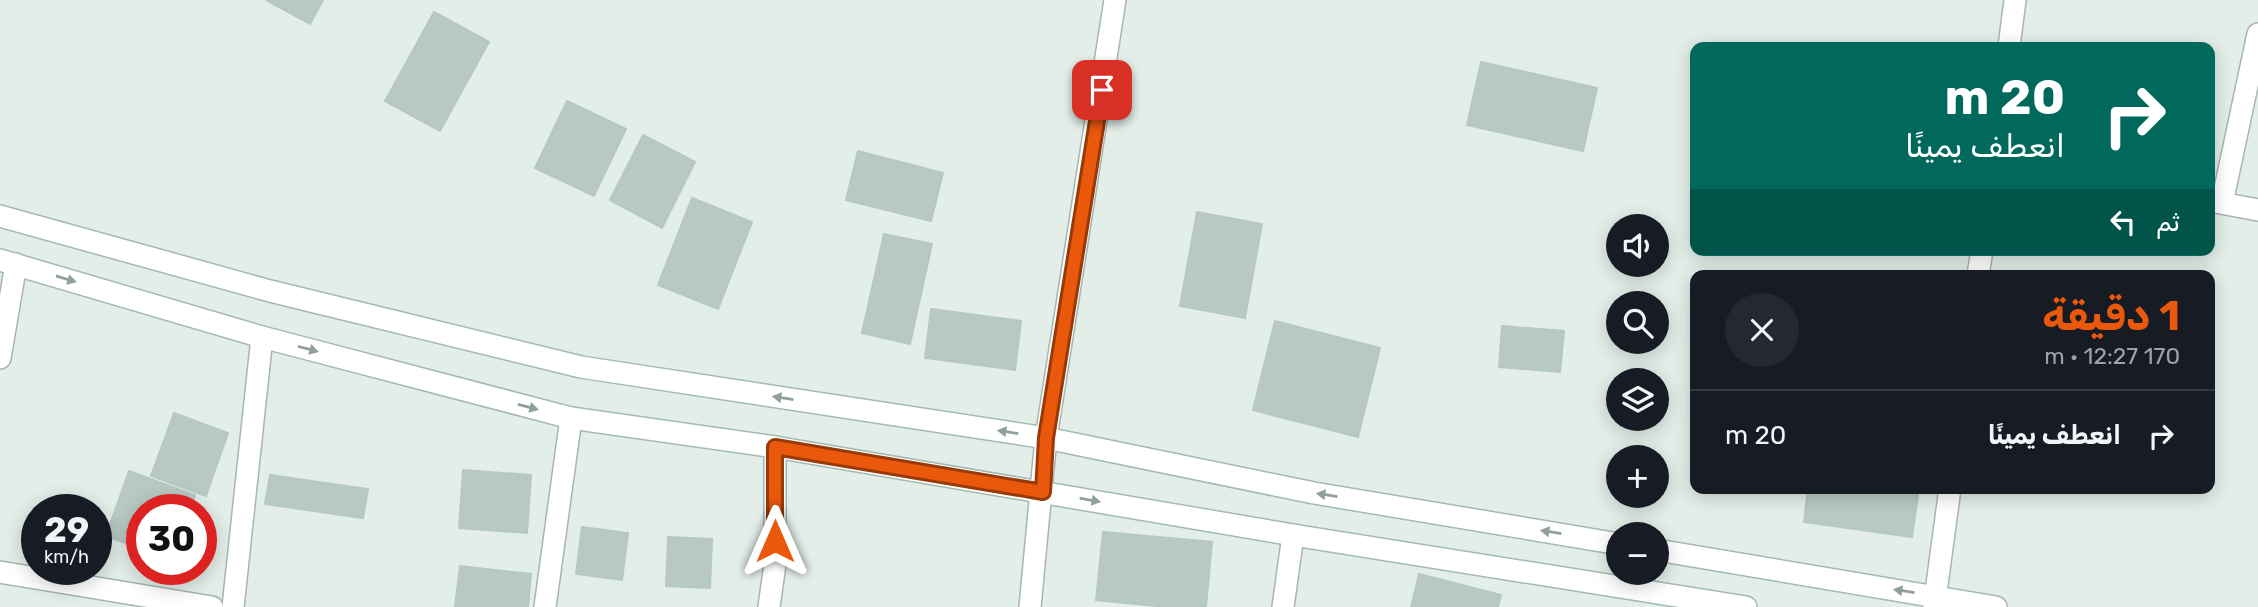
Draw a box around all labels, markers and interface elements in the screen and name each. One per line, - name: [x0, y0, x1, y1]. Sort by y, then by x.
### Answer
- pin: [1072, 60, 1132, 120]
- text: 20 m: [1945, 68, 2065, 126]
- icon: right: [2089, 70, 2180, 161]
- icon: arrive: [1083, 71, 1121, 109]
- text: انعطف يمينًا: [1905, 127, 2065, 165]
- icon: left: [2104, 203, 2142, 241]
- text: ثم: [2156, 207, 2180, 238]
- map controls: [1606, 214, 1669, 585]
- button: sound: [1606, 214, 1669, 277]
- one-way arrow: [55, 274, 76, 284]
- button: search: [1606, 291, 1669, 354]
- text: 1 دقيقة: [2042, 291, 2180, 341]
- button: close: [1725, 293, 1799, 367]
- text: 170 m · 12:27: [2044, 342, 2180, 370]
- one-way arrow: [297, 344, 319, 355]
- button: layers: [1606, 368, 1669, 431]
- one-way arrow: [772, 393, 794, 404]
- one-way arrow: [517, 402, 539, 413]
- icon: right: [2142, 417, 2180, 455]
- text: 20 m: [1725, 420, 1786, 451]
- text: انعطف يمينًا: [1988, 420, 2121, 451]
- one-way arrow: [997, 427, 1019, 438]
- button: +: [1606, 445, 1669, 508]
- one-way arrow: [1316, 489, 1338, 500]
- speed limit sign: 30: [126, 494, 217, 585]
- one-way arrow: [1079, 495, 1101, 506]
- position arrow: [738, 504, 812, 578]
- text: 29: [44, 509, 89, 551]
- button: −: [1606, 522, 1669, 585]
- one-way arrow: [1540, 526, 1562, 537]
- text: km/h: [44, 546, 89, 568]
- one-way arrow: [1893, 585, 1915, 596]

